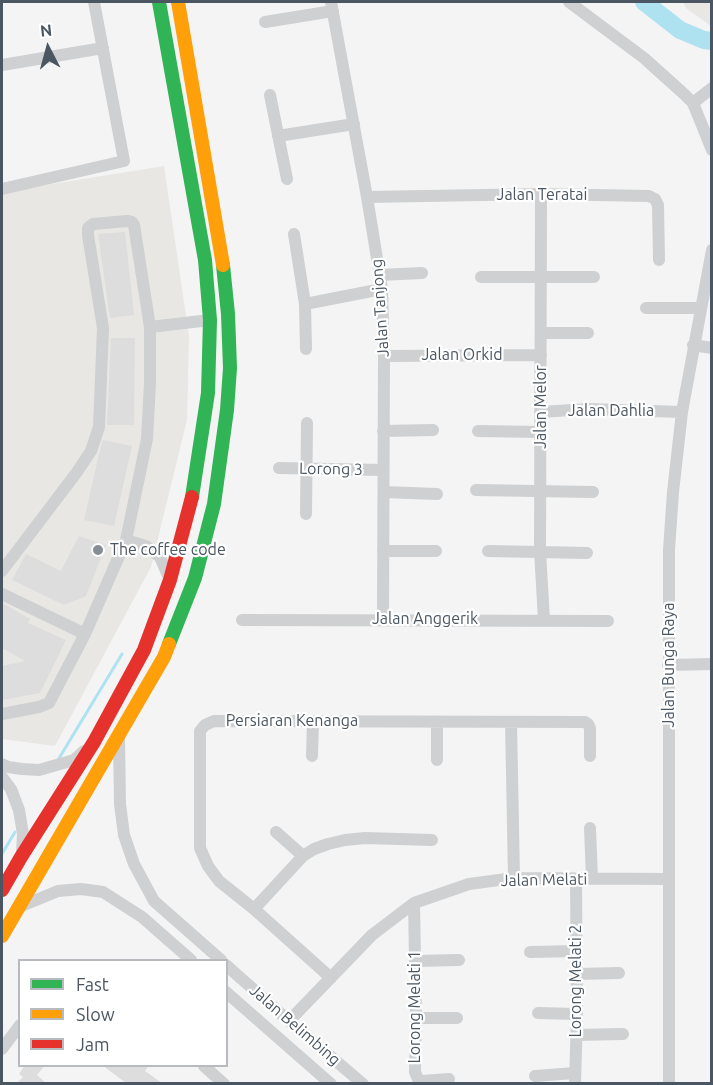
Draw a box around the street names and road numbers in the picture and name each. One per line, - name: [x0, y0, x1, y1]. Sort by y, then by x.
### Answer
- street label: Jalan Teratai: [497, 185, 587, 205]
- street label: Jalan Tanjong: [367, 258, 393, 358]
- street label: Jalan Orkid: [421, 345, 503, 365]
- street label: Jalan Melor: [531, 365, 551, 449]
- street label: Jalan Dahlia: [568, 401, 654, 421]
- street label: Lorong 3: [299, 459, 363, 479]
- street label: Jalan Bunga Raya: [659, 603, 679, 727]
- street label: Jalan Anggerik: [372, 609, 478, 629]
- street label: Persiaran Kenanga: [226, 711, 358, 731]
- street label: Jalan Melati: [500, 870, 588, 890]
- street label: Lorong Melati 2: [566, 925, 586, 1037]
- street label: Lorong Melati 1: [405, 951, 425, 1063]
- street label: Jalan Belimbing: [246, 980, 344, 1070]

